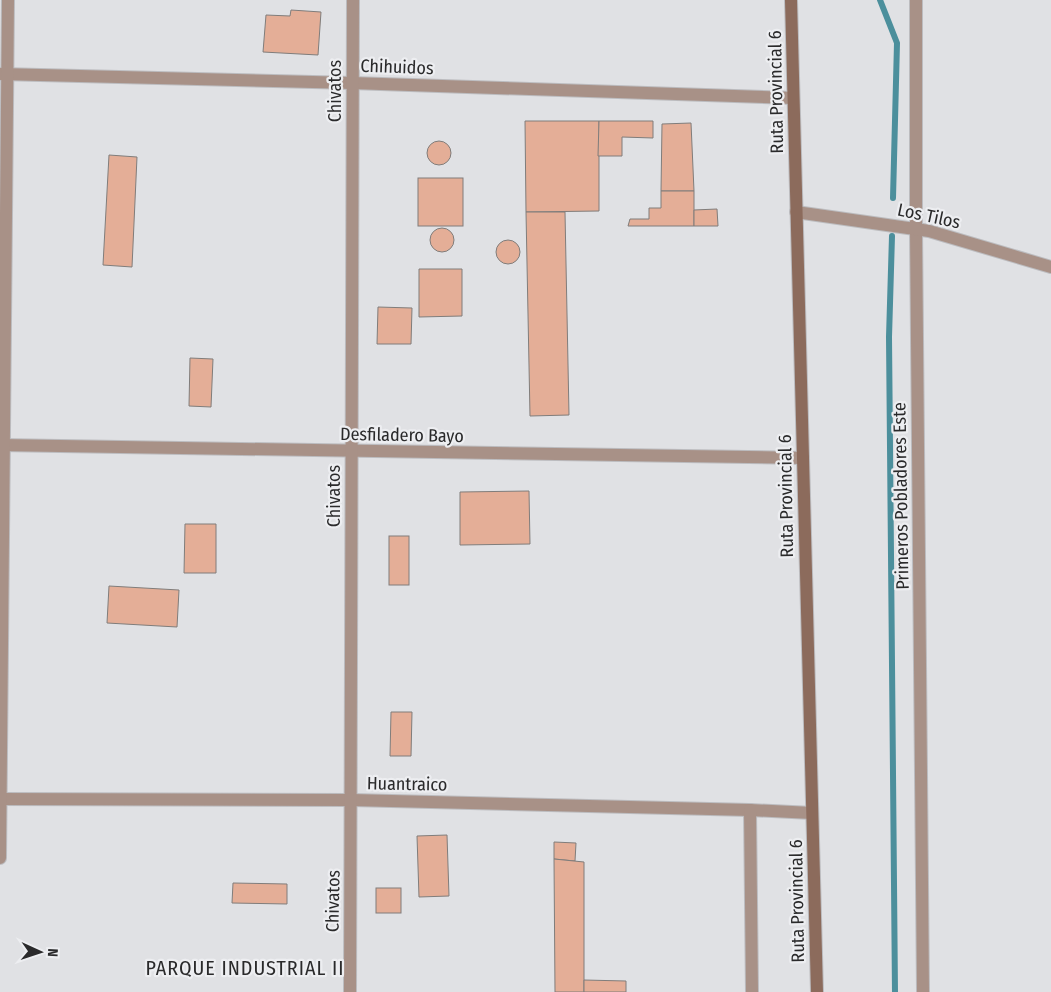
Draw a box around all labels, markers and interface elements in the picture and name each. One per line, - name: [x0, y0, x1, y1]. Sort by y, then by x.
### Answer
- street label: Ruta Provincial 6: [764, 30, 788, 154]
- street label: Chihuidos: [360, 55, 434, 79]
- street label: Chivatos: [324, 60, 346, 122]
- street label: Los Tilos: [896, 199, 963, 233]
- street label: Primeros Pobladores Este: [888, 402, 914, 590]
- street label: Desfiladero Bayo: [340, 423, 464, 447]
- street label: Ruta Provincial 6: [774, 434, 798, 558]
- street label: Chivatos: [323, 465, 345, 527]
- street label: Huantraico: [367, 772, 447, 796]
- street label: Ruta Provincial 6: [785, 839, 809, 963]
- street label: Chivatos: [321, 869, 345, 932]
- north arrow: [15, 927, 65, 977]
- text: N: [44, 948, 61, 957]
- district label: PARQUE INDUSTRIAL II: [146, 956, 344, 980]

